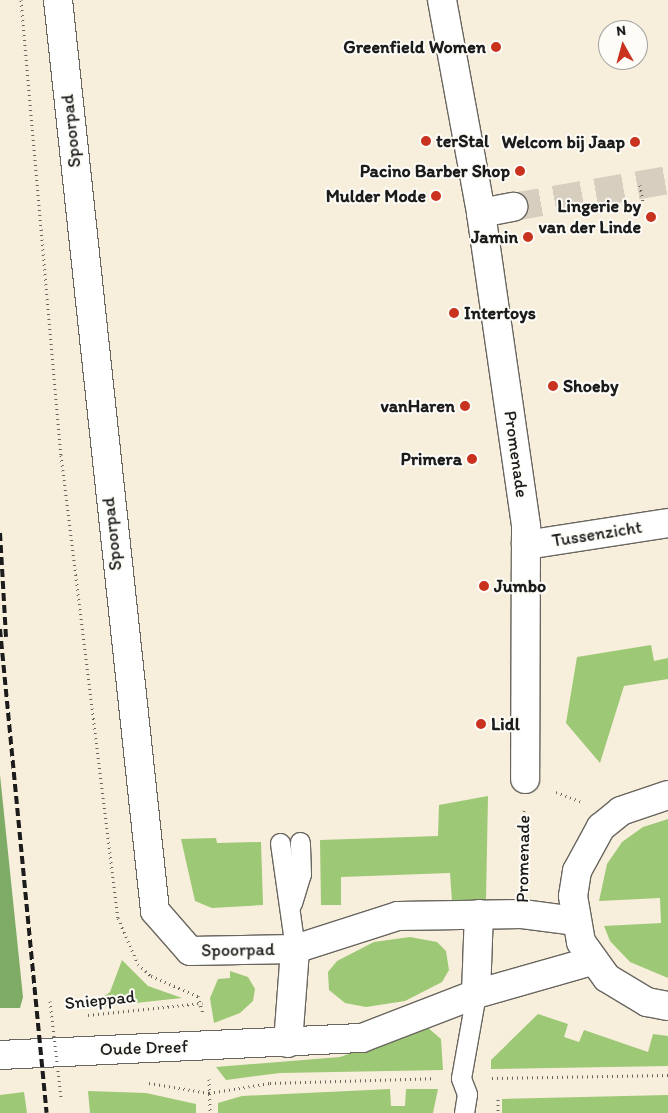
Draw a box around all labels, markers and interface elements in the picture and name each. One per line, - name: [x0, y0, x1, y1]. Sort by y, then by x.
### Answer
- north arrow: [598, 20, 648, 70]
- text: N: [615, 22, 627, 40]
- place label: Greenfield Women: [343, 36, 486, 58]
- marker: Greenfield Women: [490, 41, 502, 53]
- street label: Spoorpad: [56, 93, 86, 169]
- place label: terStal: [436, 130, 489, 152]
- place label: Welcom bij Jaap: [501, 131, 625, 153]
- marker: terStal: [420, 135, 432, 147]
- marker: Welcom bij Jaap: [629, 136, 641, 148]
- place label: Pacino Barber Shop: [360, 160, 510, 182]
- marker: Pacino Barber Shop: [514, 165, 526, 177]
- place label: Mulder Mode: [326, 185, 426, 207]
- marker: Mulder Mode: [430, 190, 442, 202]
- place label: Lingerie by van der Linde: [538, 196, 641, 238]
- marker: Lingerie by van der Linde: [645, 211, 657, 223]
- place label: Jamin: [471, 226, 518, 248]
- marker: Jamin: [522, 231, 534, 243]
- place label: Intertoys: [464, 302, 536, 324]
- marker: Intertoys: [448, 307, 460, 319]
- place label: Shoeby: [563, 375, 618, 397]
- marker: Shoeby: [547, 380, 559, 392]
- place label: vanHaren: [380, 395, 455, 417]
- marker: vanHaren: [459, 400, 471, 412]
- street label: Promenade: [499, 409, 533, 499]
- place label: Primera: [400, 448, 462, 470]
- marker: Primera: [466, 453, 478, 465]
- street label: Spoorpad: [97, 496, 127, 572]
- street label: Tussenzicht: [550, 516, 644, 552]
- place label: Jumbo: [494, 575, 546, 597]
- marker: Jumbo: [478, 580, 490, 592]
- place label: Lidl: [491, 713, 520, 735]
- marker: Lidl: [475, 718, 487, 730]
- street label: Promenade: [511, 815, 535, 903]
- street label: Spoorpad: [201, 939, 275, 961]
- street label: Snieppad: [64, 986, 136, 1014]
- street label: Oude Dreef: [99, 1036, 189, 1060]

